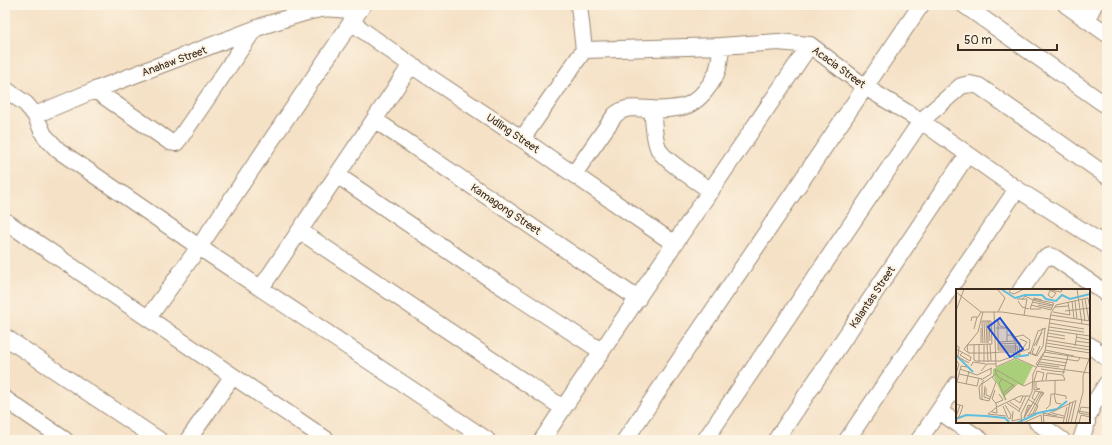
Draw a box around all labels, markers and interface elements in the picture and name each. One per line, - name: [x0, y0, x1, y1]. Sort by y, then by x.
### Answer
- scale bar: [958, 26, 1057, 52]
- text: 50 m: [964, 33, 992, 48]
- street label: Anahaw Street: [140, 43, 209, 79]
- street label: Acacia Street: [810, 44, 868, 91]
- street label: Udling Street: [484, 111, 542, 156]
- street label: Kamagong Street: [468, 181, 544, 238]
- street label: Kalantas Street: [847, 263, 898, 331]
- inset map: [956, 289, 1090, 423]

